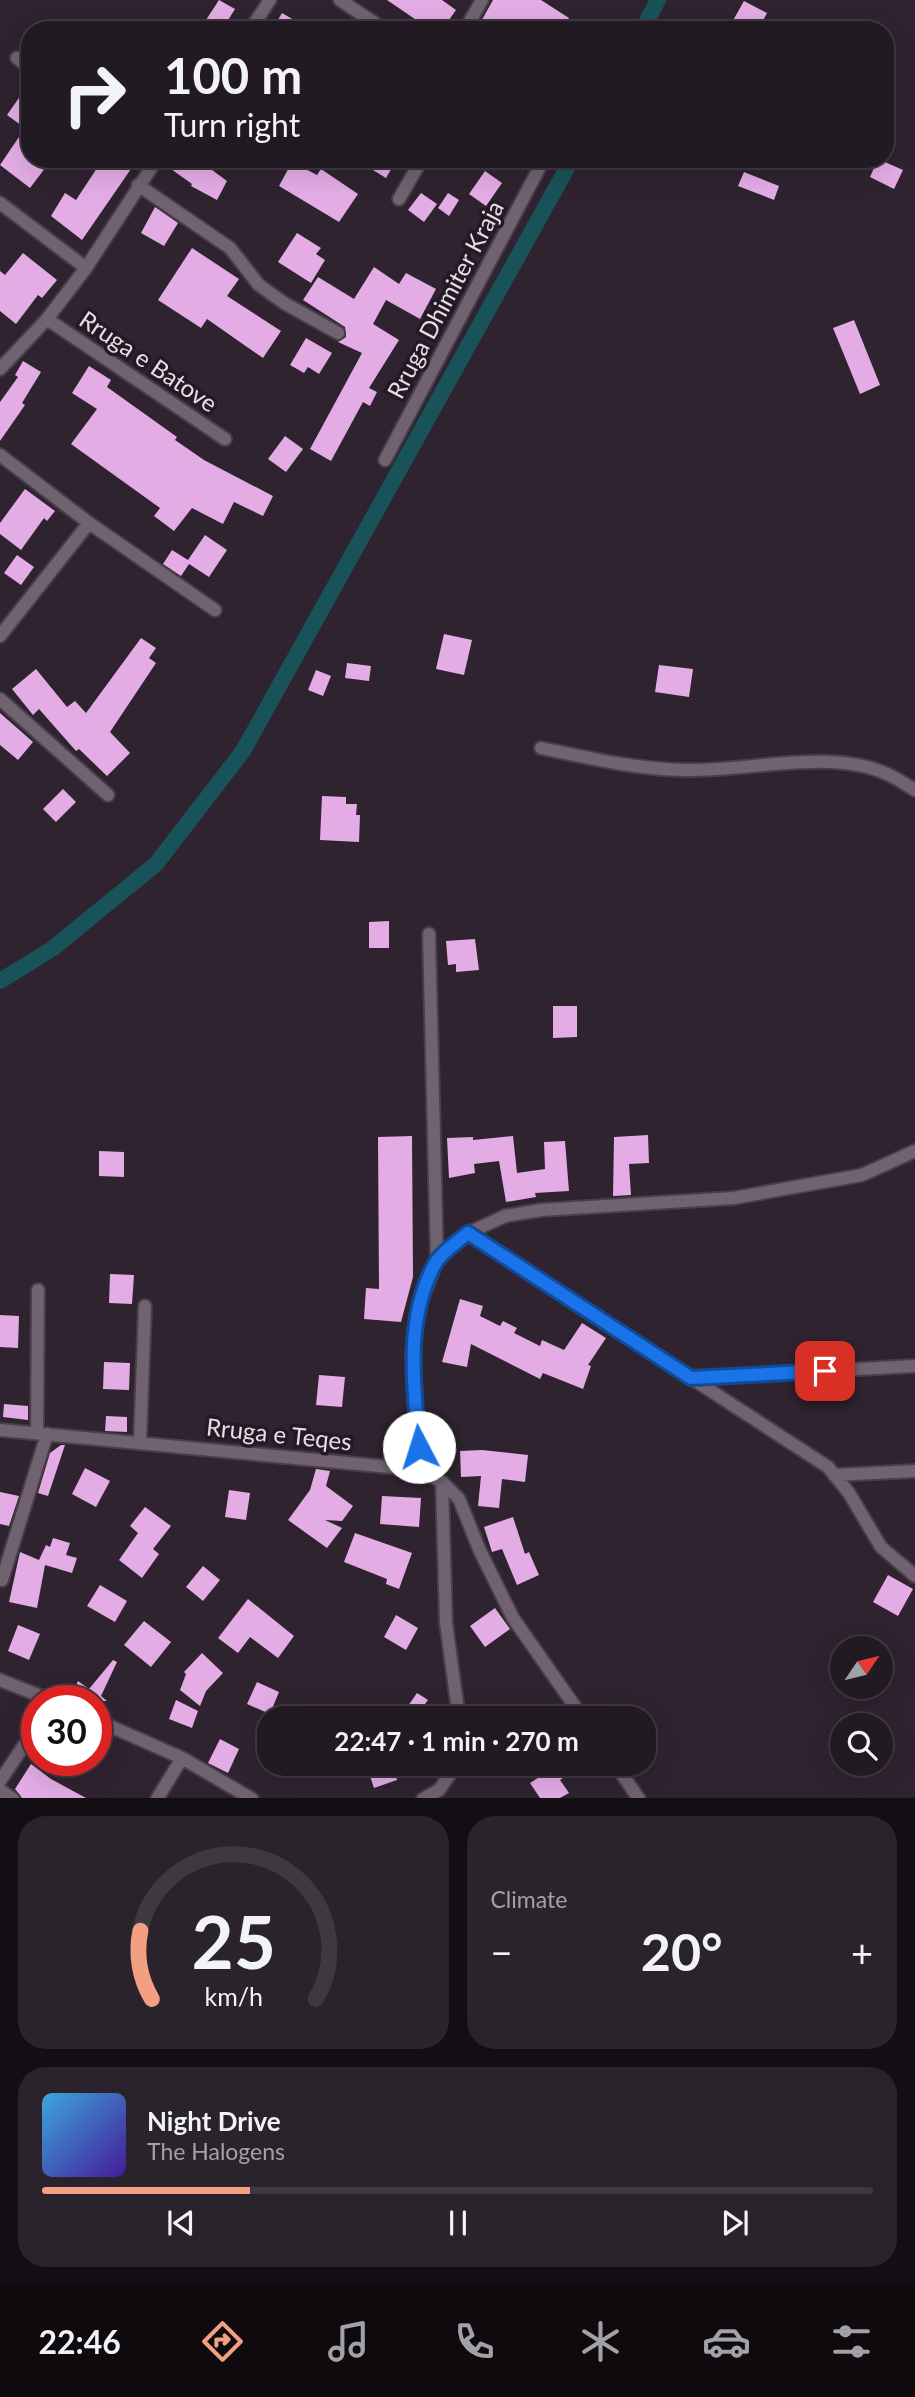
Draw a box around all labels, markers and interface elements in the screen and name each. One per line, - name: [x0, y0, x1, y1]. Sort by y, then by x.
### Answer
- text: 100 m: [164, 46, 302, 104]
- icon: right: [49, 49, 140, 140]
- text: Turn right: [164, 105, 300, 144]
- street label: Rruga Dhimiter Kraja: [380, 195, 509, 403]
- street label: Rruga e Batove: [74, 304, 223, 418]
- pin: [795, 1341, 855, 1401]
- icon: arrive: [806, 1352, 844, 1390]
- position arrow: [382, 1410, 456, 1484]
- street label: Rruga e Teqes: [205, 1411, 353, 1456]
- north arrow: [830, 1636, 892, 1699]
- map controls: [830, 1636, 893, 1776]
- speed limit sign: 30: [21, 1685, 112, 1776]
- button: search: [830, 1713, 893, 1776]
- text: 22:47 · 1 min · 270 m: [334, 1725, 579, 1757]
- text: Climate: [491, 1885, 567, 1913]
- text: 25: [191, 1897, 275, 1985]
- text: 20°: [641, 1920, 723, 1982]
- text: −: [491, 1929, 513, 1975]
- text: +: [851, 1929, 873, 1975]
- text: km/h: [204, 1980, 263, 2010]
- text: Night Drive: [147, 2105, 281, 2137]
- text: The Halogens: [147, 2137, 285, 2165]
- icon: previous: [162, 2204, 200, 2242]
- icon: pause: [439, 2204, 477, 2242]
- icon: next: [716, 2204, 754, 2242]
- icon: directions: [198, 2317, 247, 2366]
- icon: music: [324, 2317, 373, 2366]
- icon: phone: [450, 2317, 499, 2366]
- icon: climate: [576, 2317, 625, 2366]
- icon: car: [702, 2317, 751, 2366]
- icon: filters: [827, 2317, 876, 2366]
- text: 22:46: [38, 2322, 121, 2361]

